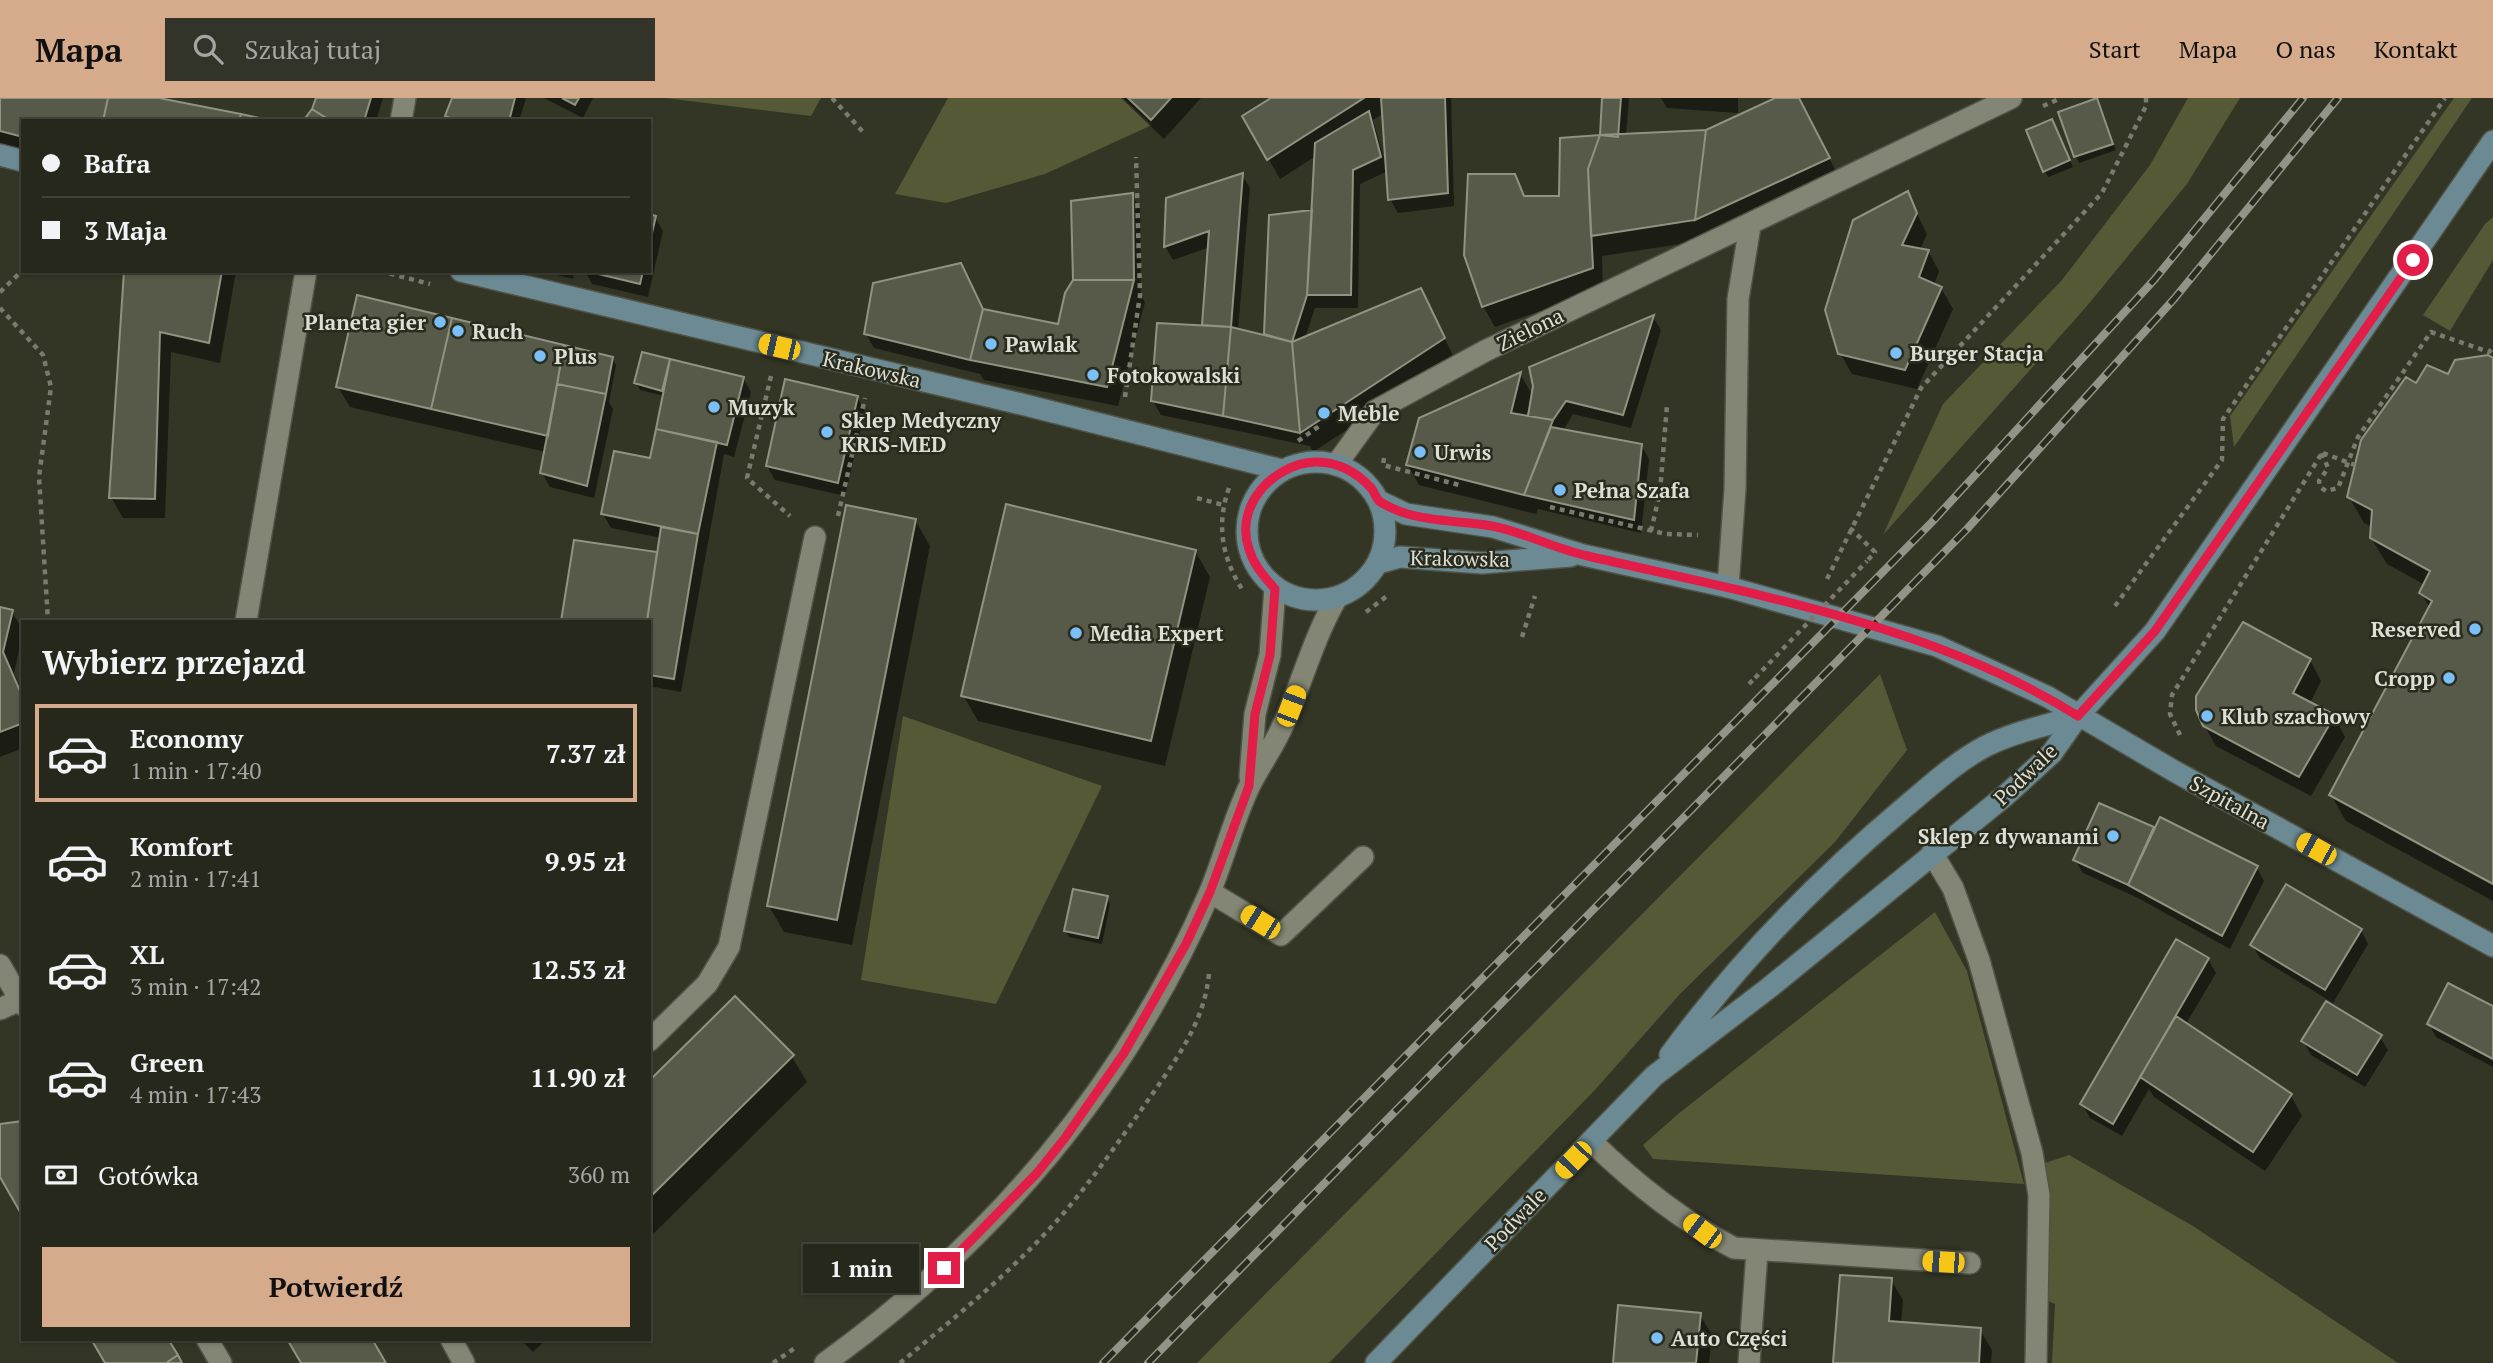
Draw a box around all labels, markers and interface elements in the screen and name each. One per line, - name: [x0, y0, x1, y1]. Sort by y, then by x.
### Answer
- search box: [165, 18, 655, 81]
- text: Mapa: [35, 28, 123, 71]
- icon: search: [189, 30, 227, 68]
- text: Szukaj tutaj: [245, 32, 381, 66]
- text: Start: [2089, 33, 2141, 65]
- text: Mapa: [2179, 33, 2237, 65]
- text: O nas: [2275, 33, 2336, 65]
- text: Kontakt: [2374, 33, 2458, 65]
- text: Bafra: [84, 146, 151, 180]
- text: 3 Maja: [84, 213, 167, 247]
- route start: [2397, 244, 2429, 276]
- street label: Zielona: [1492, 301, 1568, 357]
- place label: Planeta gier: [304, 308, 426, 336]
- marker: Planeta gier: [432, 314, 448, 330]
- place label: Ruch: [472, 317, 524, 345]
- marker: Ruch: [450, 323, 466, 339]
- place label: Pawlak: [1005, 330, 1078, 358]
- car: [757, 332, 802, 362]
- marker: Pawlak: [983, 336, 999, 352]
- place label: Burger Stacja: [1910, 339, 2044, 367]
- place label: Plus: [554, 342, 597, 370]
- street label: Krakowska: [820, 344, 924, 394]
- marker: Burger Stacja: [1888, 345, 1904, 361]
- marker: Plus: [532, 348, 548, 364]
- place label: Fotokowalski: [1107, 361, 1240, 389]
- marker: Fotokowalski: [1085, 367, 1101, 383]
- place label: Muzyk: [728, 393, 795, 421]
- marker: Muzyk: [706, 399, 722, 415]
- place label: Meble: [1338, 399, 1399, 427]
- marker: Meble: [1316, 405, 1332, 421]
- place label: Sklep Medyczny KRIS-MED: [841, 406, 1002, 458]
- marker: Sklep Medyczny KRIS-MED: [819, 424, 835, 440]
- place label: Urwis: [1434, 438, 1491, 466]
- marker: Urwis: [1412, 444, 1428, 460]
- place label: Pełna Szafa: [1574, 476, 1690, 504]
- marker: Pełna Szafa: [1552, 482, 1568, 498]
- street label: Krakowska: [1410, 543, 1511, 573]
- place label: Reserved: [2371, 615, 2461, 643]
- place label: Media Expert: [1090, 619, 1224, 647]
- marker: Reserved: [2467, 621, 2483, 637]
- marker: Media Expert: [1068, 625, 1084, 641]
- text: Wybierz przejazd: [42, 641, 306, 683]
- place label: Cropp: [2374, 664, 2435, 692]
- marker: Cropp: [2441, 670, 2457, 686]
- car: [1274, 683, 1309, 729]
- place label: Klub szachowy: [2221, 702, 2371, 730]
- marker: Klub szachowy: [2199, 708, 2215, 724]
- text: Economy: [130, 721, 243, 755]
- icon: car: [46, 722, 109, 785]
- text: 7.37 zł: [546, 736, 626, 770]
- street label: Podwale: [1987, 737, 2063, 811]
- text: 1 min · 17:40: [130, 755, 262, 786]
- street label: Szpitalna: [2185, 769, 2275, 836]
- place label: Sklep z dywanami: [1918, 822, 2099, 850]
- marker: Sklep z dywanami: [2105, 828, 2121, 844]
- text: Komfort: [130, 829, 233, 863]
- icon: car: [46, 830, 109, 893]
- car: [2293, 830, 2340, 868]
- text: 9.95 zł: [545, 844, 626, 878]
- text: 2 min · 17:41: [130, 863, 262, 894]
- car: [1237, 902, 1284, 942]
- text: XL: [130, 937, 164, 971]
- icon: car: [46, 938, 109, 1001]
- text: 12.53 zł: [530, 952, 626, 986]
- text: 3 min · 17:42: [130, 971, 262, 1002]
- text: Green: [130, 1045, 204, 1079]
- icon: car: [46, 1046, 109, 1109]
- text: 11.90 zł: [530, 1060, 626, 1094]
- text: 4 min · 17:43: [130, 1079, 262, 1110]
- car: [1551, 1138, 1596, 1182]
- icon: cash: [42, 1156, 80, 1194]
- text: Gotówka: [98, 1158, 199, 1192]
- text: 360 m: [568, 1159, 630, 1190]
- street label: Podwale: [1478, 1181, 1552, 1257]
- car: [1679, 1210, 1726, 1252]
- callout: 1 min: [804, 1244, 920, 1292]
- button: Potwierdź: [42, 1247, 630, 1327]
- car: [1922, 1250, 1965, 1274]
- route end: [928, 1252, 960, 1284]
- text: 1 min: [830, 1253, 892, 1284]
- place label: Auto Części: [1671, 1324, 1788, 1352]
- marker: Auto Części: [1649, 1330, 1665, 1346]

